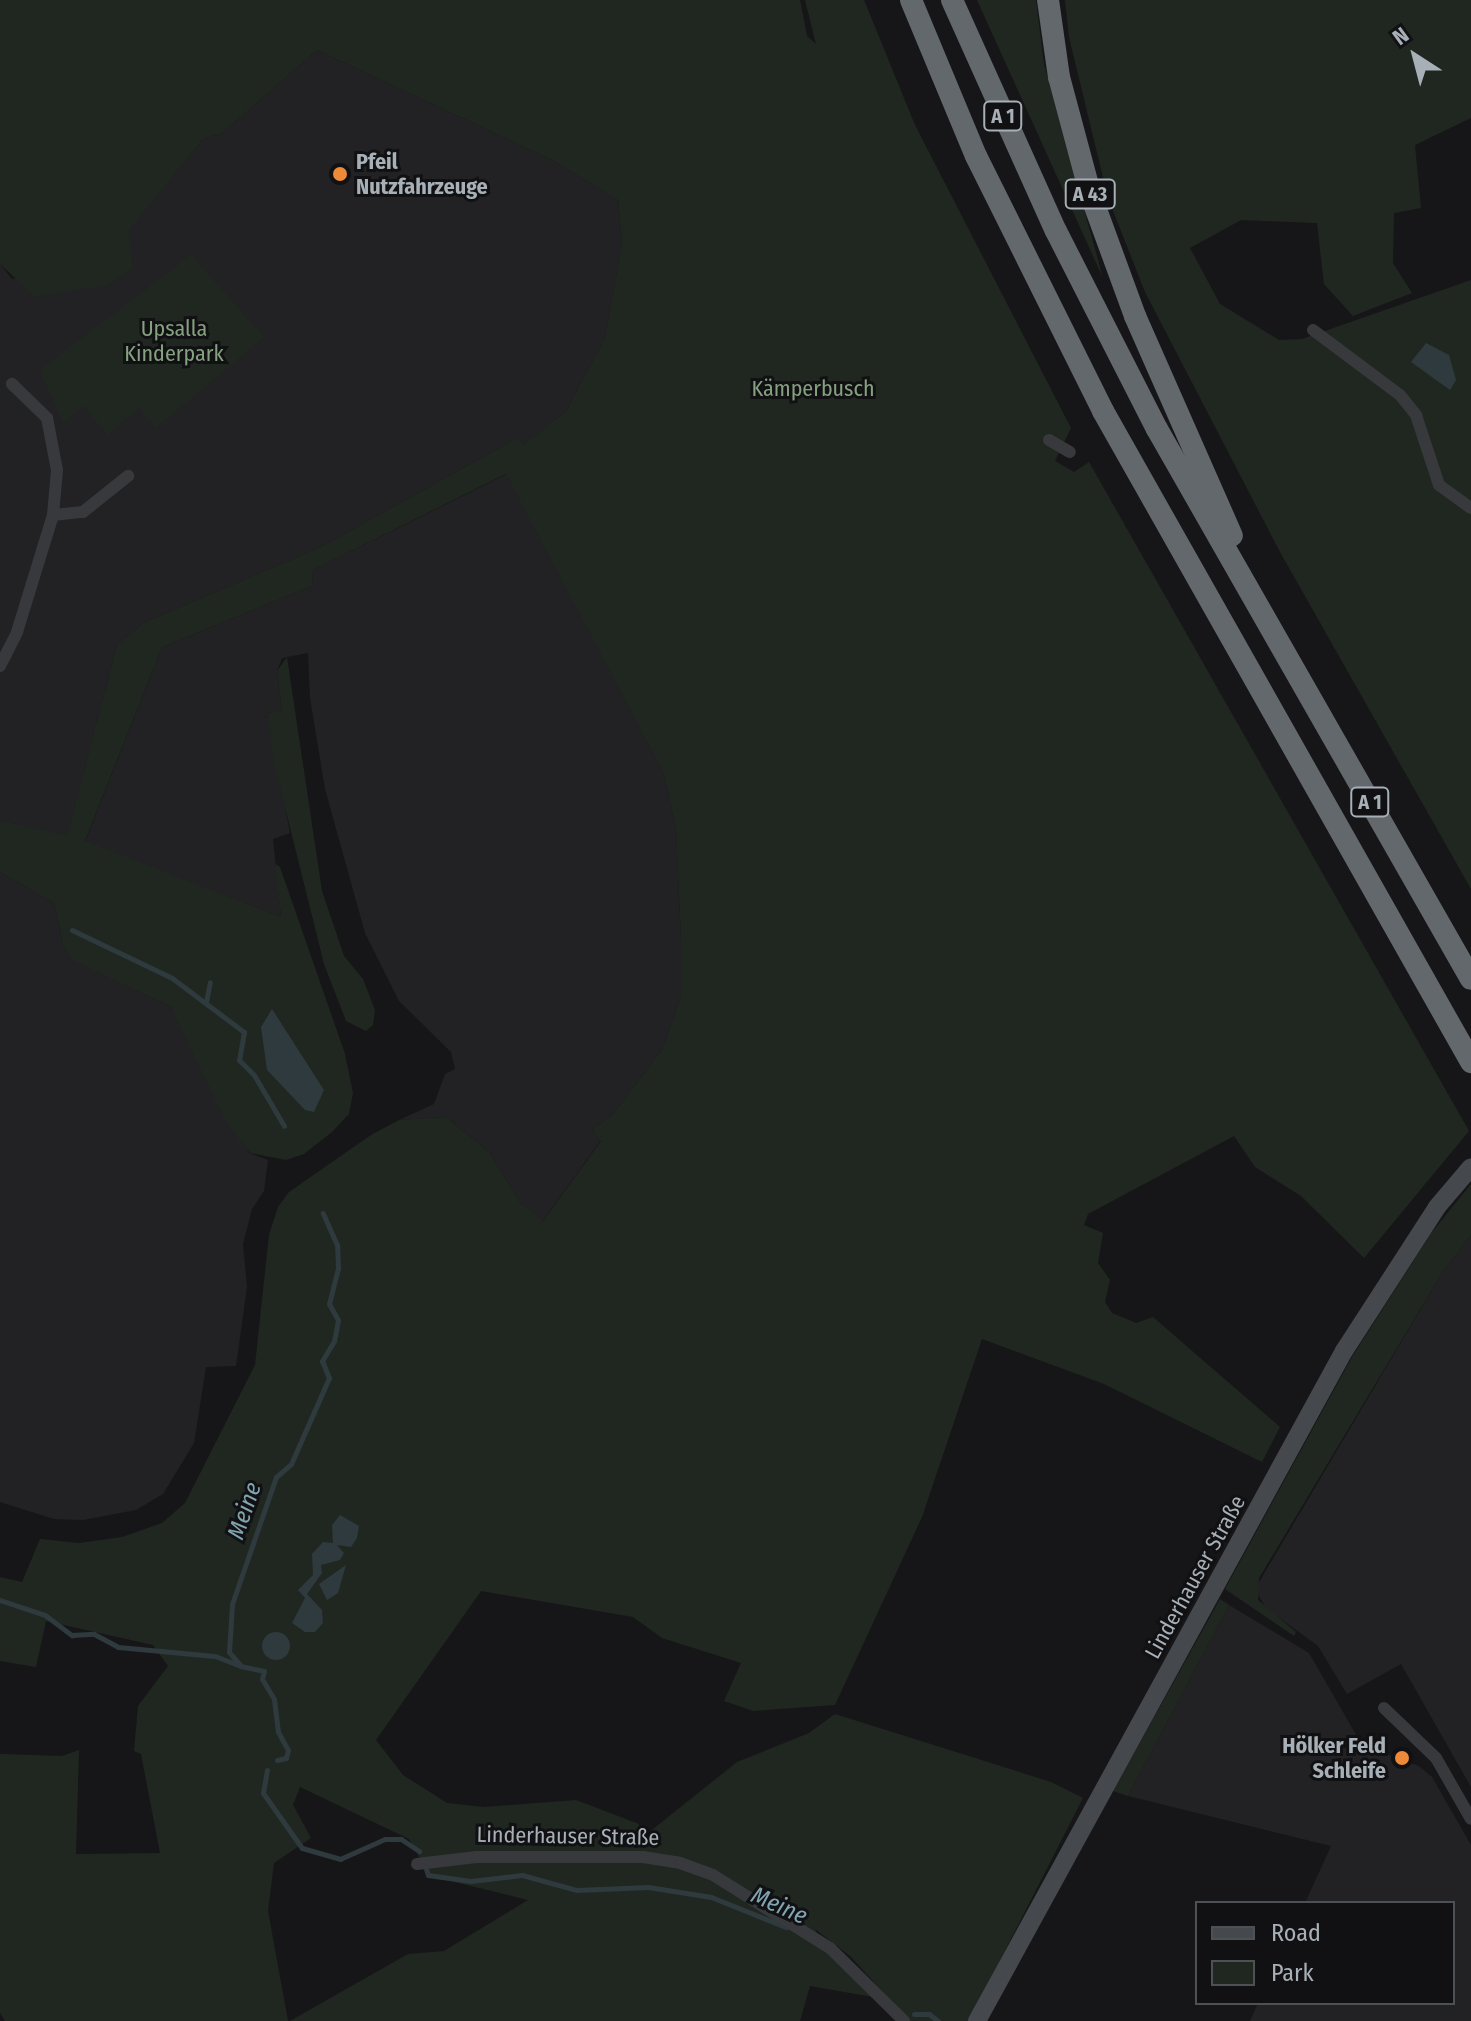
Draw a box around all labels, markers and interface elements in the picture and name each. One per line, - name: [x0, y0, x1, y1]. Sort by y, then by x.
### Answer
- north arrow: [1375, 16, 1455, 96]
- text: N: [1387, 21, 1414, 51]
- road number: A 1: [983, 100, 1023, 132]
- place label: Pfeil Nutzfahrzeuge: [356, 148, 488, 200]
- marker: Pfeil Nutzfahrzeuge: [331, 165, 349, 183]
- road number: A 43: [1064, 178, 1116, 210]
- park label: Upsalla Kinderpark: [124, 315, 224, 366]
- park label: Kämperbusch: [751, 376, 875, 402]
- road number: A 1: [1350, 786, 1390, 818]
- water label: Meine: [222, 1479, 268, 1543]
- street label: Linderhauser Straße: [1139, 1491, 1251, 1663]
- place label: Hölker Feld Schleife: [1282, 1732, 1386, 1784]
- marker: Hölker Feld Schleife: [1393, 1749, 1411, 1767]
- street label: Linderhauser Straße: [476, 1821, 660, 1851]
- water label: Meine: [747, 1881, 811, 1931]
- legend: [1195, 1901, 1455, 2005]
- text: Road: [1271, 1919, 1321, 1947]
- text: Park: [1271, 1959, 1314, 1987]

